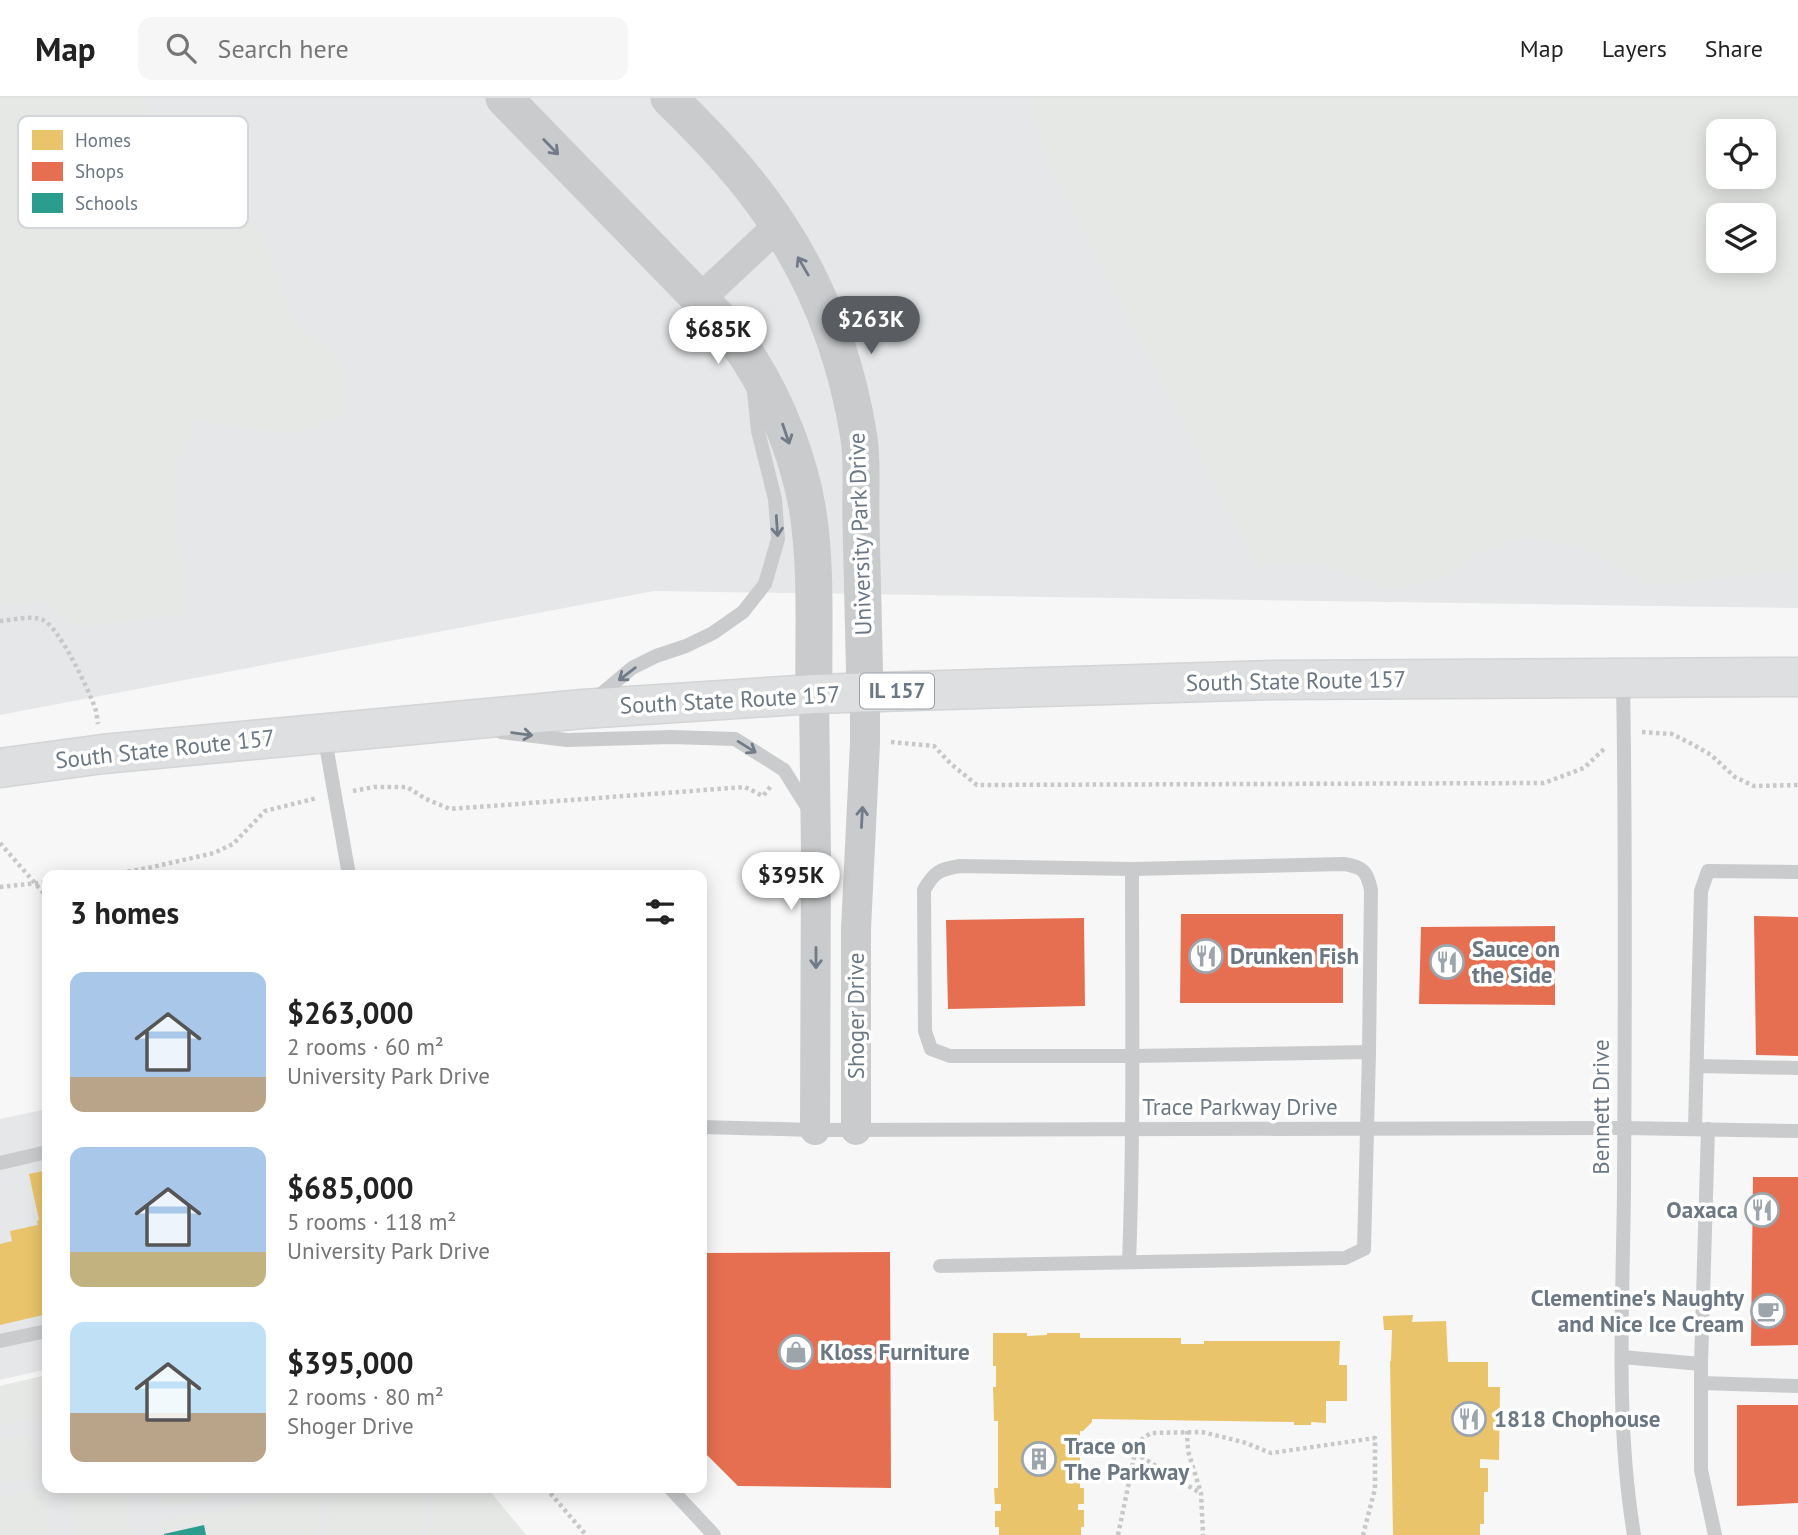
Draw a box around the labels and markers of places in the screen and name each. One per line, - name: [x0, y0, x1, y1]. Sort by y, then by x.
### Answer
- pin: $263K: [822, 296, 920, 356]
- pin: $685K: [669, 306, 767, 366]
- pin: $395K: [742, 852, 840, 912]
- place label: Sauce on the Side: [1472, 934, 1560, 989]
- restaurant icon: Drunken Fish: [1187, 937, 1225, 975]
- place label: Drunken Fish: [1230, 941, 1359, 970]
- restaurant icon: Sauce on the Side: [1428, 943, 1466, 981]
- restaurant icon: Oaxaca: [1743, 1191, 1781, 1229]
- place label: Oaxaca: [1666, 1195, 1738, 1224]
- place label: Clementine's Naughty and Nice Ice Cream: [1531, 1283, 1745, 1338]
- cafe icon: Clementine's Naughty and Nice Ice Cream: [1749, 1292, 1787, 1330]
- shop icon: Kloss Furniture: [777, 1333, 815, 1371]
- place label: Kloss Furniture: [820, 1337, 970, 1366]
- restaurant icon: 1818 Chophouse: [1450, 1400, 1488, 1438]
- place label: 1818 Chophouse: [1494, 1404, 1661, 1433]
- place label: Trace on The Parkway: [1064, 1431, 1190, 1486]
- building icon: Trace on The Parkway: [1020, 1440, 1058, 1478]

